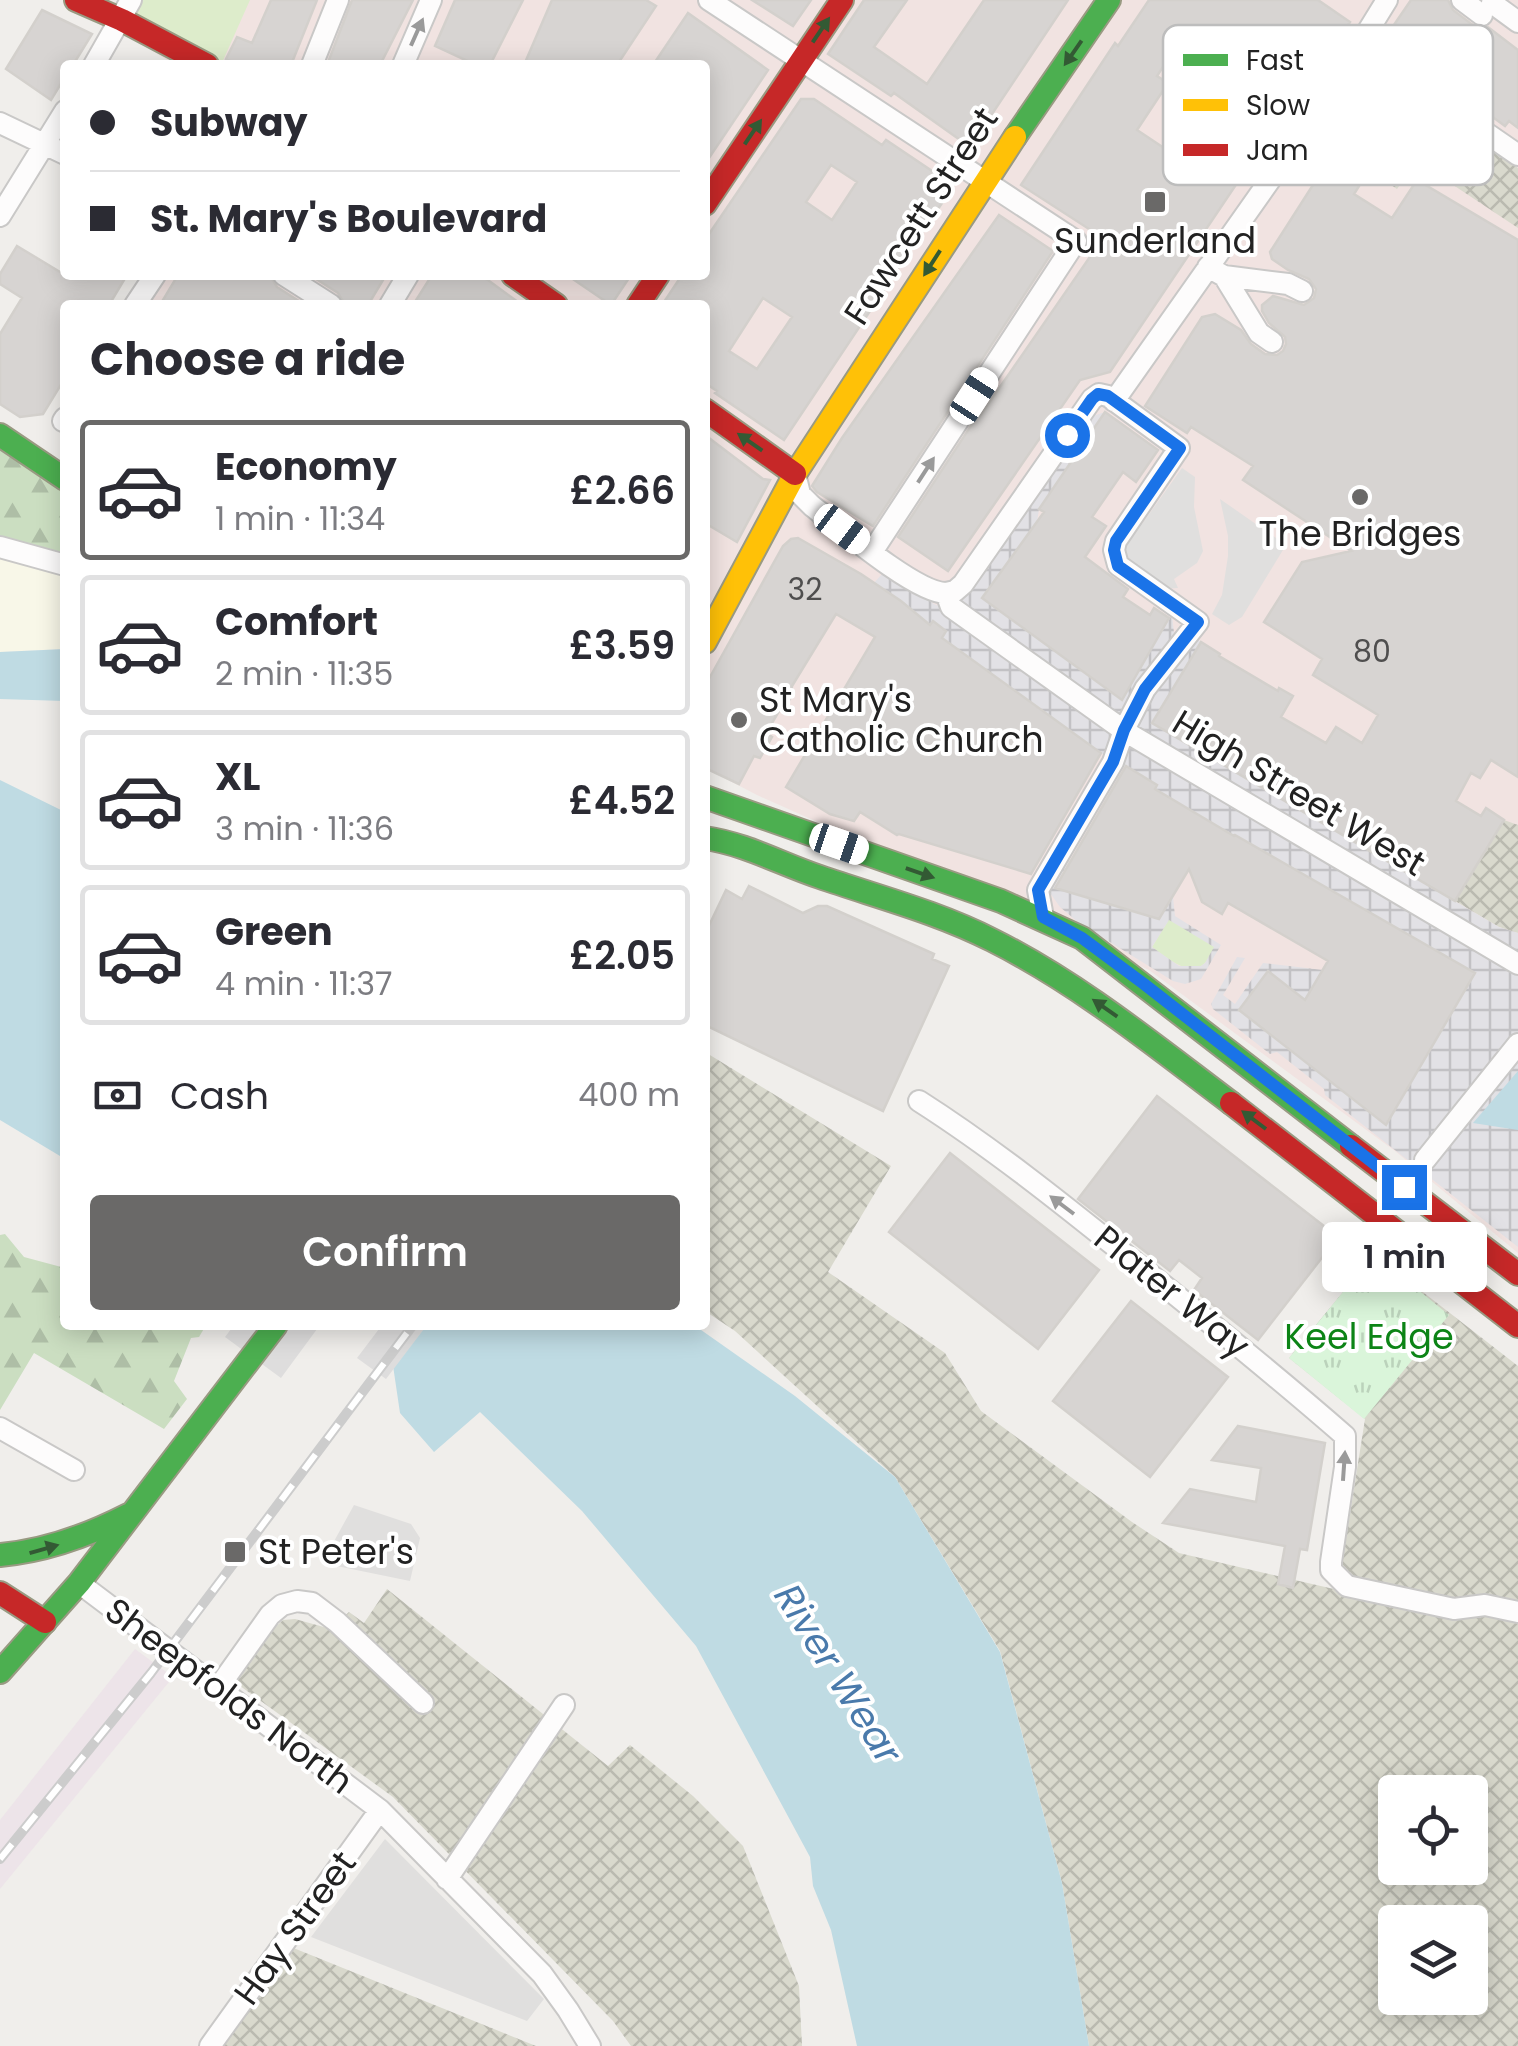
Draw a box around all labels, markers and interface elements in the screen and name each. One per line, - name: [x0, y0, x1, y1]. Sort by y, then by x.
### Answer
- one-way arrow: [812, 17, 830, 44]
- one-way arrow: [409, 18, 425, 47]
- legend: [1163, 25, 1493, 185]
- one-way arrow: [1064, 39, 1083, 66]
- text: Fast: [1246, 41, 1304, 80]
- text: Slow: [1246, 86, 1310, 125]
- text: Subway: [150, 96, 308, 149]
- street label: Fawcett Street: [832, 97, 1009, 334]
- one-way arrow: [743, 119, 762, 146]
- text: Jam: [1246, 131, 1309, 170]
- marker: Sunderland: [1142, 189, 1168, 215]
- text: St. Mary's Boulevard: [150, 192, 547, 245]
- place label: Sunderland: [1054, 216, 1256, 265]
- one-way arrow: [923, 249, 941, 277]
- text: Choose a ride: [90, 328, 405, 391]
- car: [945, 363, 1003, 429]
- route start: [1045, 413, 1090, 458]
- one-way arrow: [737, 433, 764, 452]
- text: Economy: [215, 440, 397, 493]
- icon: car: [95, 445, 185, 535]
- one-way arrow: [916, 457, 934, 484]
- text: £2.66: [570, 464, 675, 517]
- marker: The Bridges: [1349, 486, 1371, 508]
- text: 1 min · 11:34: [215, 496, 385, 541]
- car: [809, 499, 875, 559]
- place label: The Bridges: [1259, 509, 1461, 558]
- house number: 32: [788, 568, 822, 611]
- text: Comfort: [215, 595, 378, 648]
- icon: car: [95, 600, 185, 690]
- text: £3.59: [569, 619, 675, 672]
- house number: 80: [1353, 630, 1391, 673]
- text: 2 min · 11:35: [215, 651, 393, 696]
- place label: St Mary's Catholic Church: [759, 675, 1044, 764]
- street label: High Street West: [1164, 698, 1435, 887]
- marker: St Mary's Catholic Church: [728, 709, 750, 731]
- text: XL: [215, 750, 260, 803]
- icon: car: [95, 755, 185, 845]
- text: £4.52: [569, 774, 675, 827]
- text: 3 min · 11:36: [215, 806, 394, 851]
- car: [806, 820, 872, 868]
- one-way arrow: [906, 866, 936, 881]
- text: Green: [215, 905, 333, 958]
- icon: car: [95, 910, 185, 1000]
- text: £2.05: [569, 929, 675, 982]
- text: 4 min · 11:37: [215, 961, 392, 1006]
- one-way arrow: [1091, 999, 1118, 1018]
- icon: cash: [90, 1068, 145, 1123]
- text: Cash: [170, 1069, 269, 1122]
- text: 400 m: [578, 1072, 680, 1117]
- one-way arrow: [1241, 1111, 1267, 1131]
- route end: [1382, 1165, 1427, 1210]
- button: Confirm: [90, 1195, 680, 1310]
- one-way arrow: [1049, 1195, 1075, 1215]
- street label: Plater Way: [1084, 1214, 1261, 1370]
- callout: 1 min: [1322, 1222, 1486, 1292]
- text: 1 min: [1363, 1234, 1446, 1279]
- park label: Keel Edge: [1284, 1312, 1454, 1361]
- one-way arrow: [1336, 1449, 1352, 1481]
- place label: St Peter's: [258, 1527, 414, 1576]
- marker: St Peter's: [222, 1539, 248, 1565]
- one-way arrow: [29, 1541, 60, 1556]
- water label: River Wear: [762, 1573, 915, 1775]
- street label: Sheepfolds North: [95, 1586, 363, 1805]
- map controls: [1378, 1775, 1488, 2015]
- button: locate: [1378, 1775, 1488, 1885]
- street label: Hay Street: [222, 1841, 367, 2015]
- button: layers: [1378, 1905, 1488, 2015]

